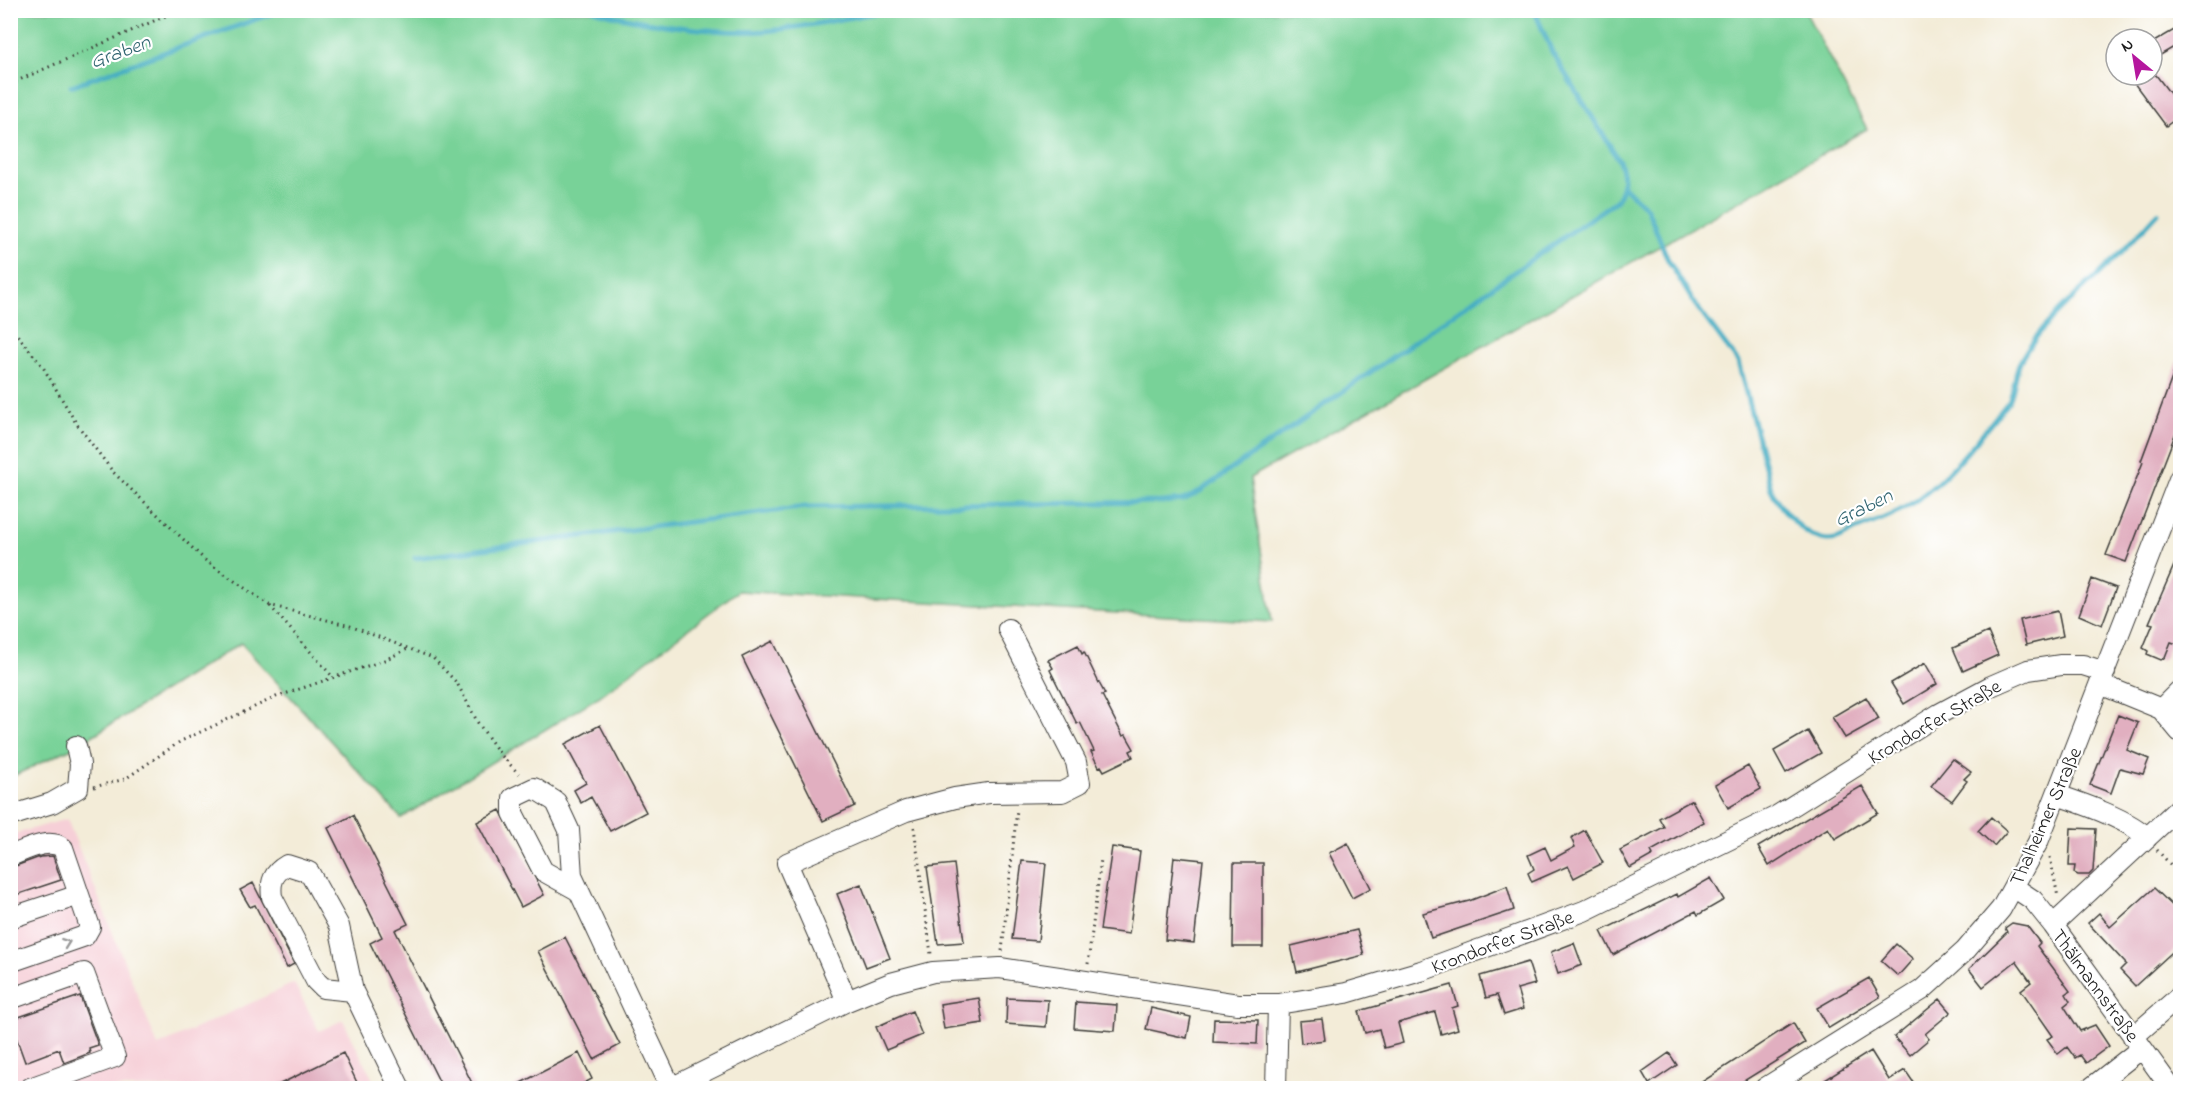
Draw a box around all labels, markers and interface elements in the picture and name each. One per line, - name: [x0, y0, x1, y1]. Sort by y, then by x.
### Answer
- north arrow: [2104, 27, 2164, 87]
- water label: Graben: [86, 28, 155, 78]
- text: N: [2117, 33, 2138, 59]
- water label: Graben: [1829, 481, 1899, 536]
- street label: Krondorfer Straße: [1863, 673, 2007, 773]
- street label: Thalheimer Straße: [2004, 743, 2091, 891]
- street label: Krondorfer Straße: [1428, 904, 1578, 983]
- street label: Thälmannstraße: [2043, 924, 2145, 1049]
- one-way arrow: [60, 937, 70, 950]

